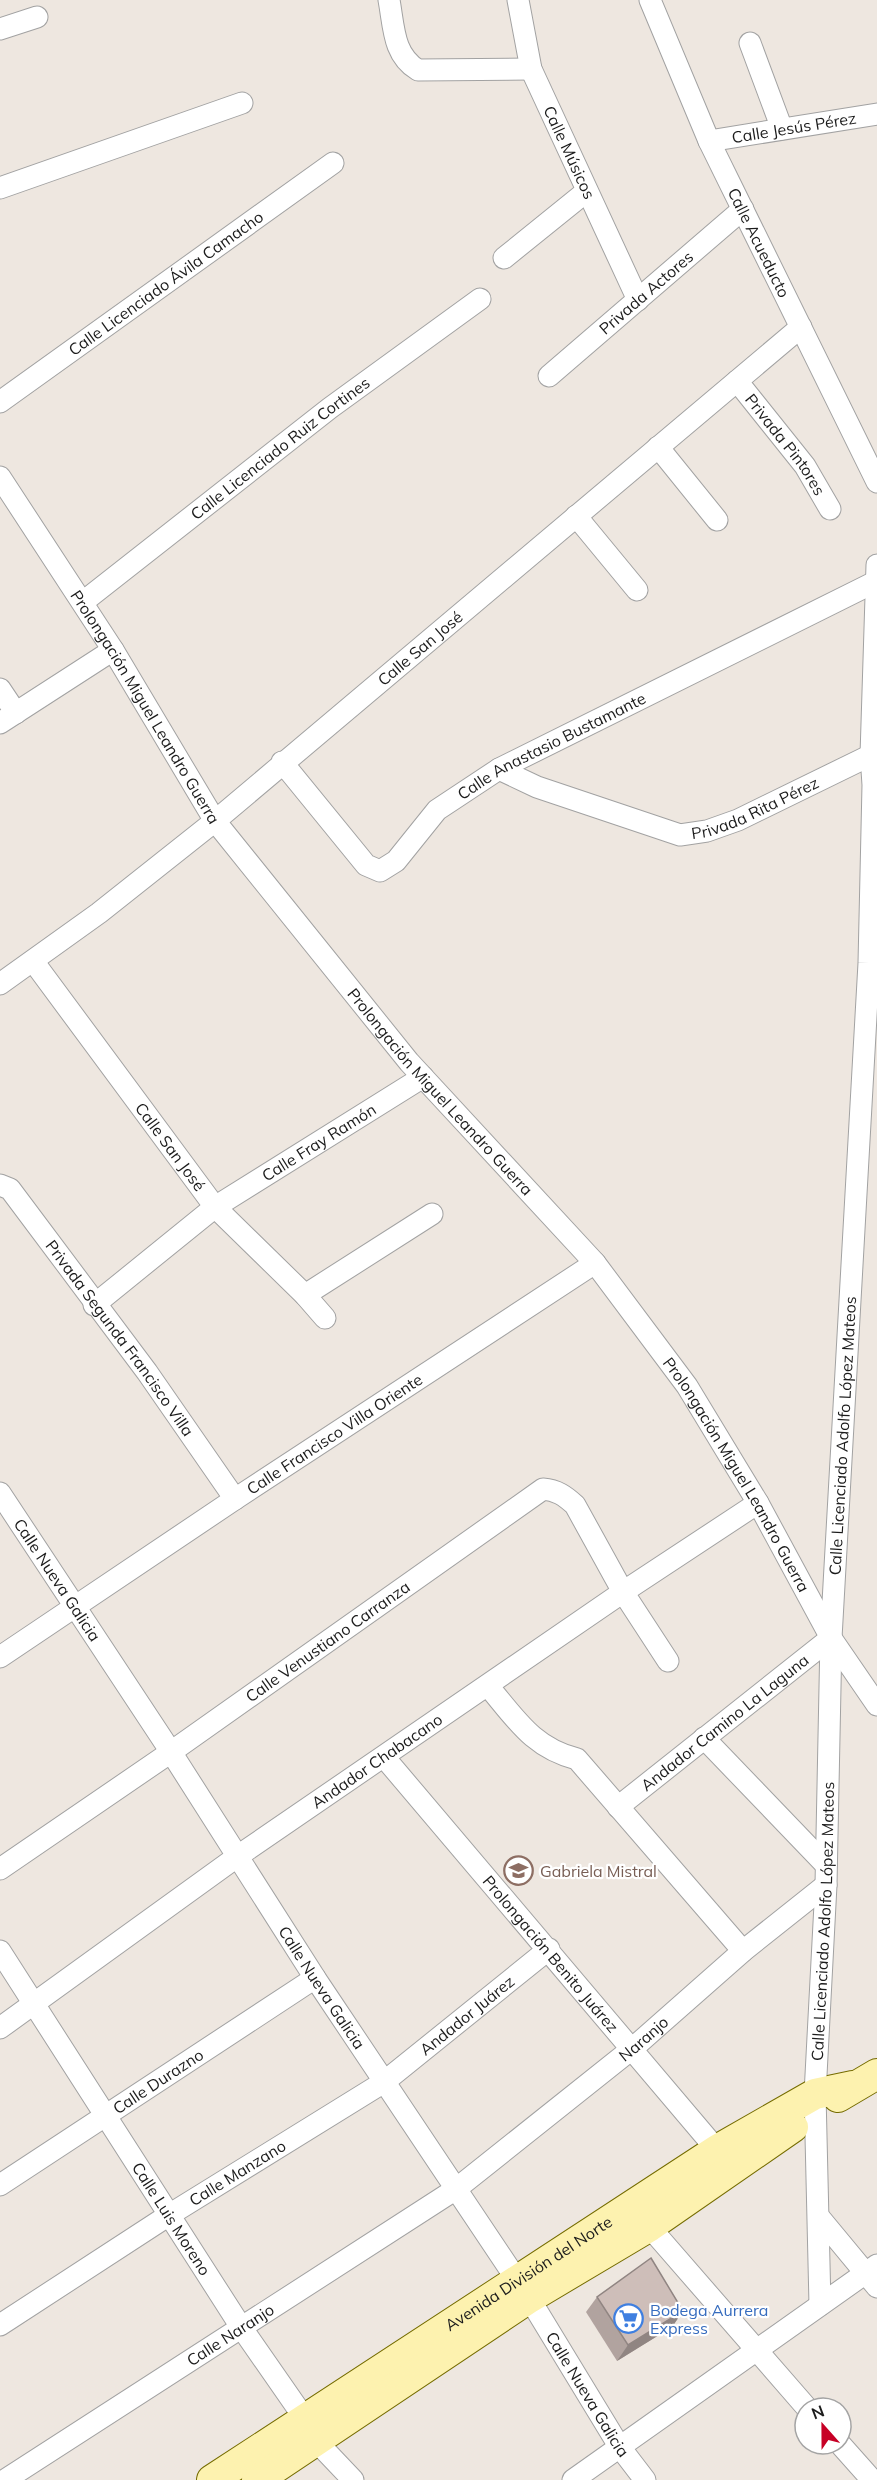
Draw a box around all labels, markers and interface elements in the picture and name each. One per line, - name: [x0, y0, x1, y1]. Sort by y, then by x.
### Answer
- street label: Calle Músicos: [539, 103, 600, 202]
- street label: Calle Jesús Pérez: [730, 108, 857, 147]
- street label: Calle Acueducto: [724, 184, 794, 301]
- street label: Calle Licenciado Ávila Camacho: [64, 206, 267, 360]
- street label: Privada Actores: [595, 246, 697, 339]
- street label: Calle Licenciado Ruiz Cortines: [186, 372, 374, 524]
- street label: Privada Pintores: [741, 390, 830, 499]
- street label: Prolongación Miguel Leandro Guerra: [67, 586, 224, 827]
- street label: Calle San José: [373, 607, 467, 690]
- street label: Calle Anastasio Bustamante: [454, 688, 649, 804]
- street label: Privada Rita Pérez: [690, 772, 822, 843]
- street label: Prolongación Miguel Leandro Guerra: [343, 984, 537, 1199]
- street label: Calle San José: [131, 1099, 210, 1195]
- street label: Calle Fray Ramón: [258, 1099, 379, 1185]
- street label: Privada Segunda Francisco Villa: [42, 1236, 198, 1440]
- street label: Calle Licenciado Adolfo López Mateos: [825, 1296, 860, 1576]
- street label: Prolongación Miguel Leandro Guerra: [659, 1353, 814, 1595]
- street label: Calle Francisco Villa Oriente: [243, 1369, 426, 1499]
- street label: Calle Nueva Galicia: [10, 1515, 105, 1645]
- street label: Calle Venustiano Carranza: [242, 1576, 414, 1706]
- street label: Andador Camino La Laguna: [637, 1650, 813, 1795]
- street label: Andador Chabacano: [308, 1709, 446, 1813]
- street label: Calle Licenciado Adolfo López Mateos: [807, 1781, 838, 2061]
- school or university icon: Gabriela Mistral: [503, 1855, 535, 1887]
- place label: Gabriela Mistral: [540, 1861, 657, 1881]
- street label: Prolongación Benito Juárez: [479, 1871, 623, 2036]
- street label: Calle Nueva Galicia: [274, 1922, 370, 2053]
- street label: Andador Juárez: [416, 1971, 518, 2059]
- street label: Naranjo: [615, 2012, 672, 2066]
- street label: Calle Durazno: [109, 2044, 207, 2118]
- street label: Calle Manzano: [185, 2135, 289, 2210]
- street label: Calle Luis Moreno: [128, 2158, 215, 2279]
- street label: Avenida División del Norte: [441, 2211, 616, 2335]
- street label: Calle Naranjo: [183, 2299, 278, 2370]
- place label: Bodega Aurrera Express: [650, 2300, 768, 2338]
- supermarket icon: Bodega Aurrera Express: [613, 2303, 645, 2335]
- street label: Calle Nueva Galicia: [542, 2328, 634, 2461]
- north arrow: [793, 2396, 853, 2456]
- text: N: [808, 2400, 827, 2423]

